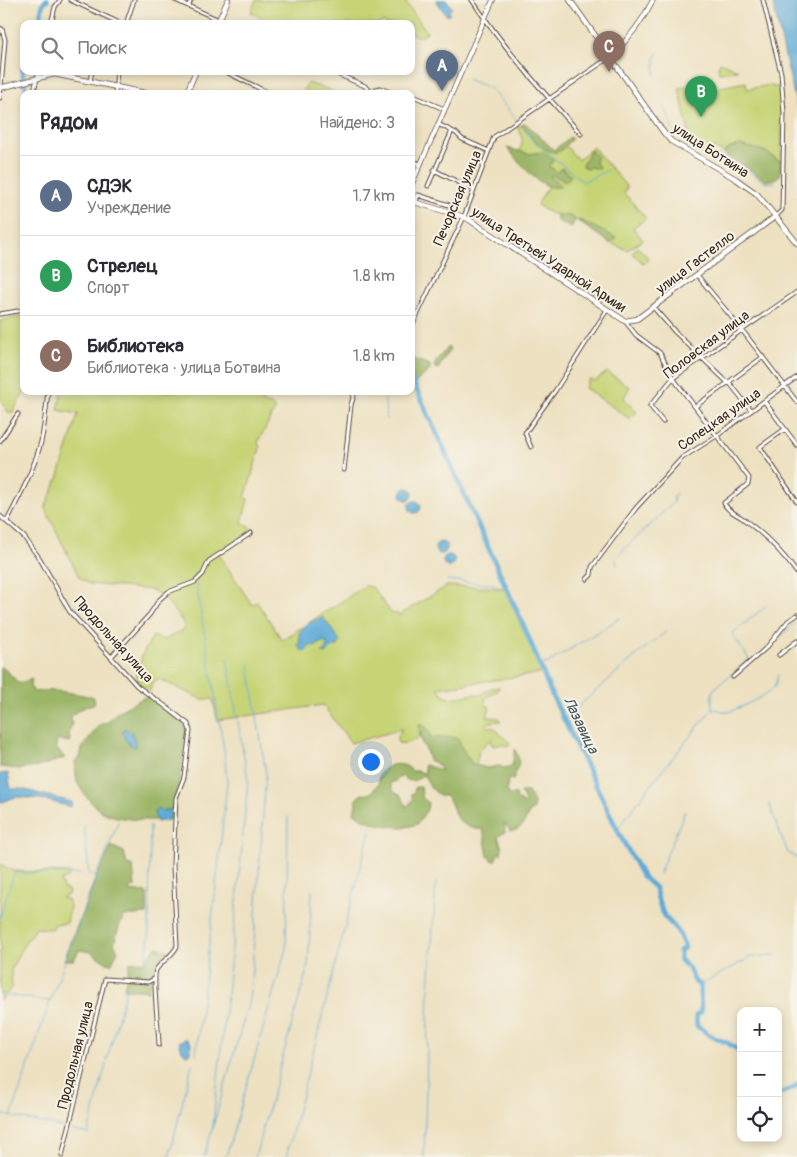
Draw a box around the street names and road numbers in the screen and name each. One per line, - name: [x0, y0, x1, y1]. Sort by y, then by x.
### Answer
- street label: улица Ботвина: [669, 119, 752, 181]
- street label: Печорская улица: [430, 148, 485, 248]
- street label: улица Третьей Ударной Армии: [467, 202, 629, 316]
- street label: улица Гастелло: [652, 227, 738, 298]
- street label: Половская улица: [660, 307, 753, 382]
- street label: Сопецкая улица: [675, 385, 764, 454]
- street label: Продольная улица: [70, 593, 157, 686]
- street label: Продольная улица: [54, 1000, 97, 1111]

